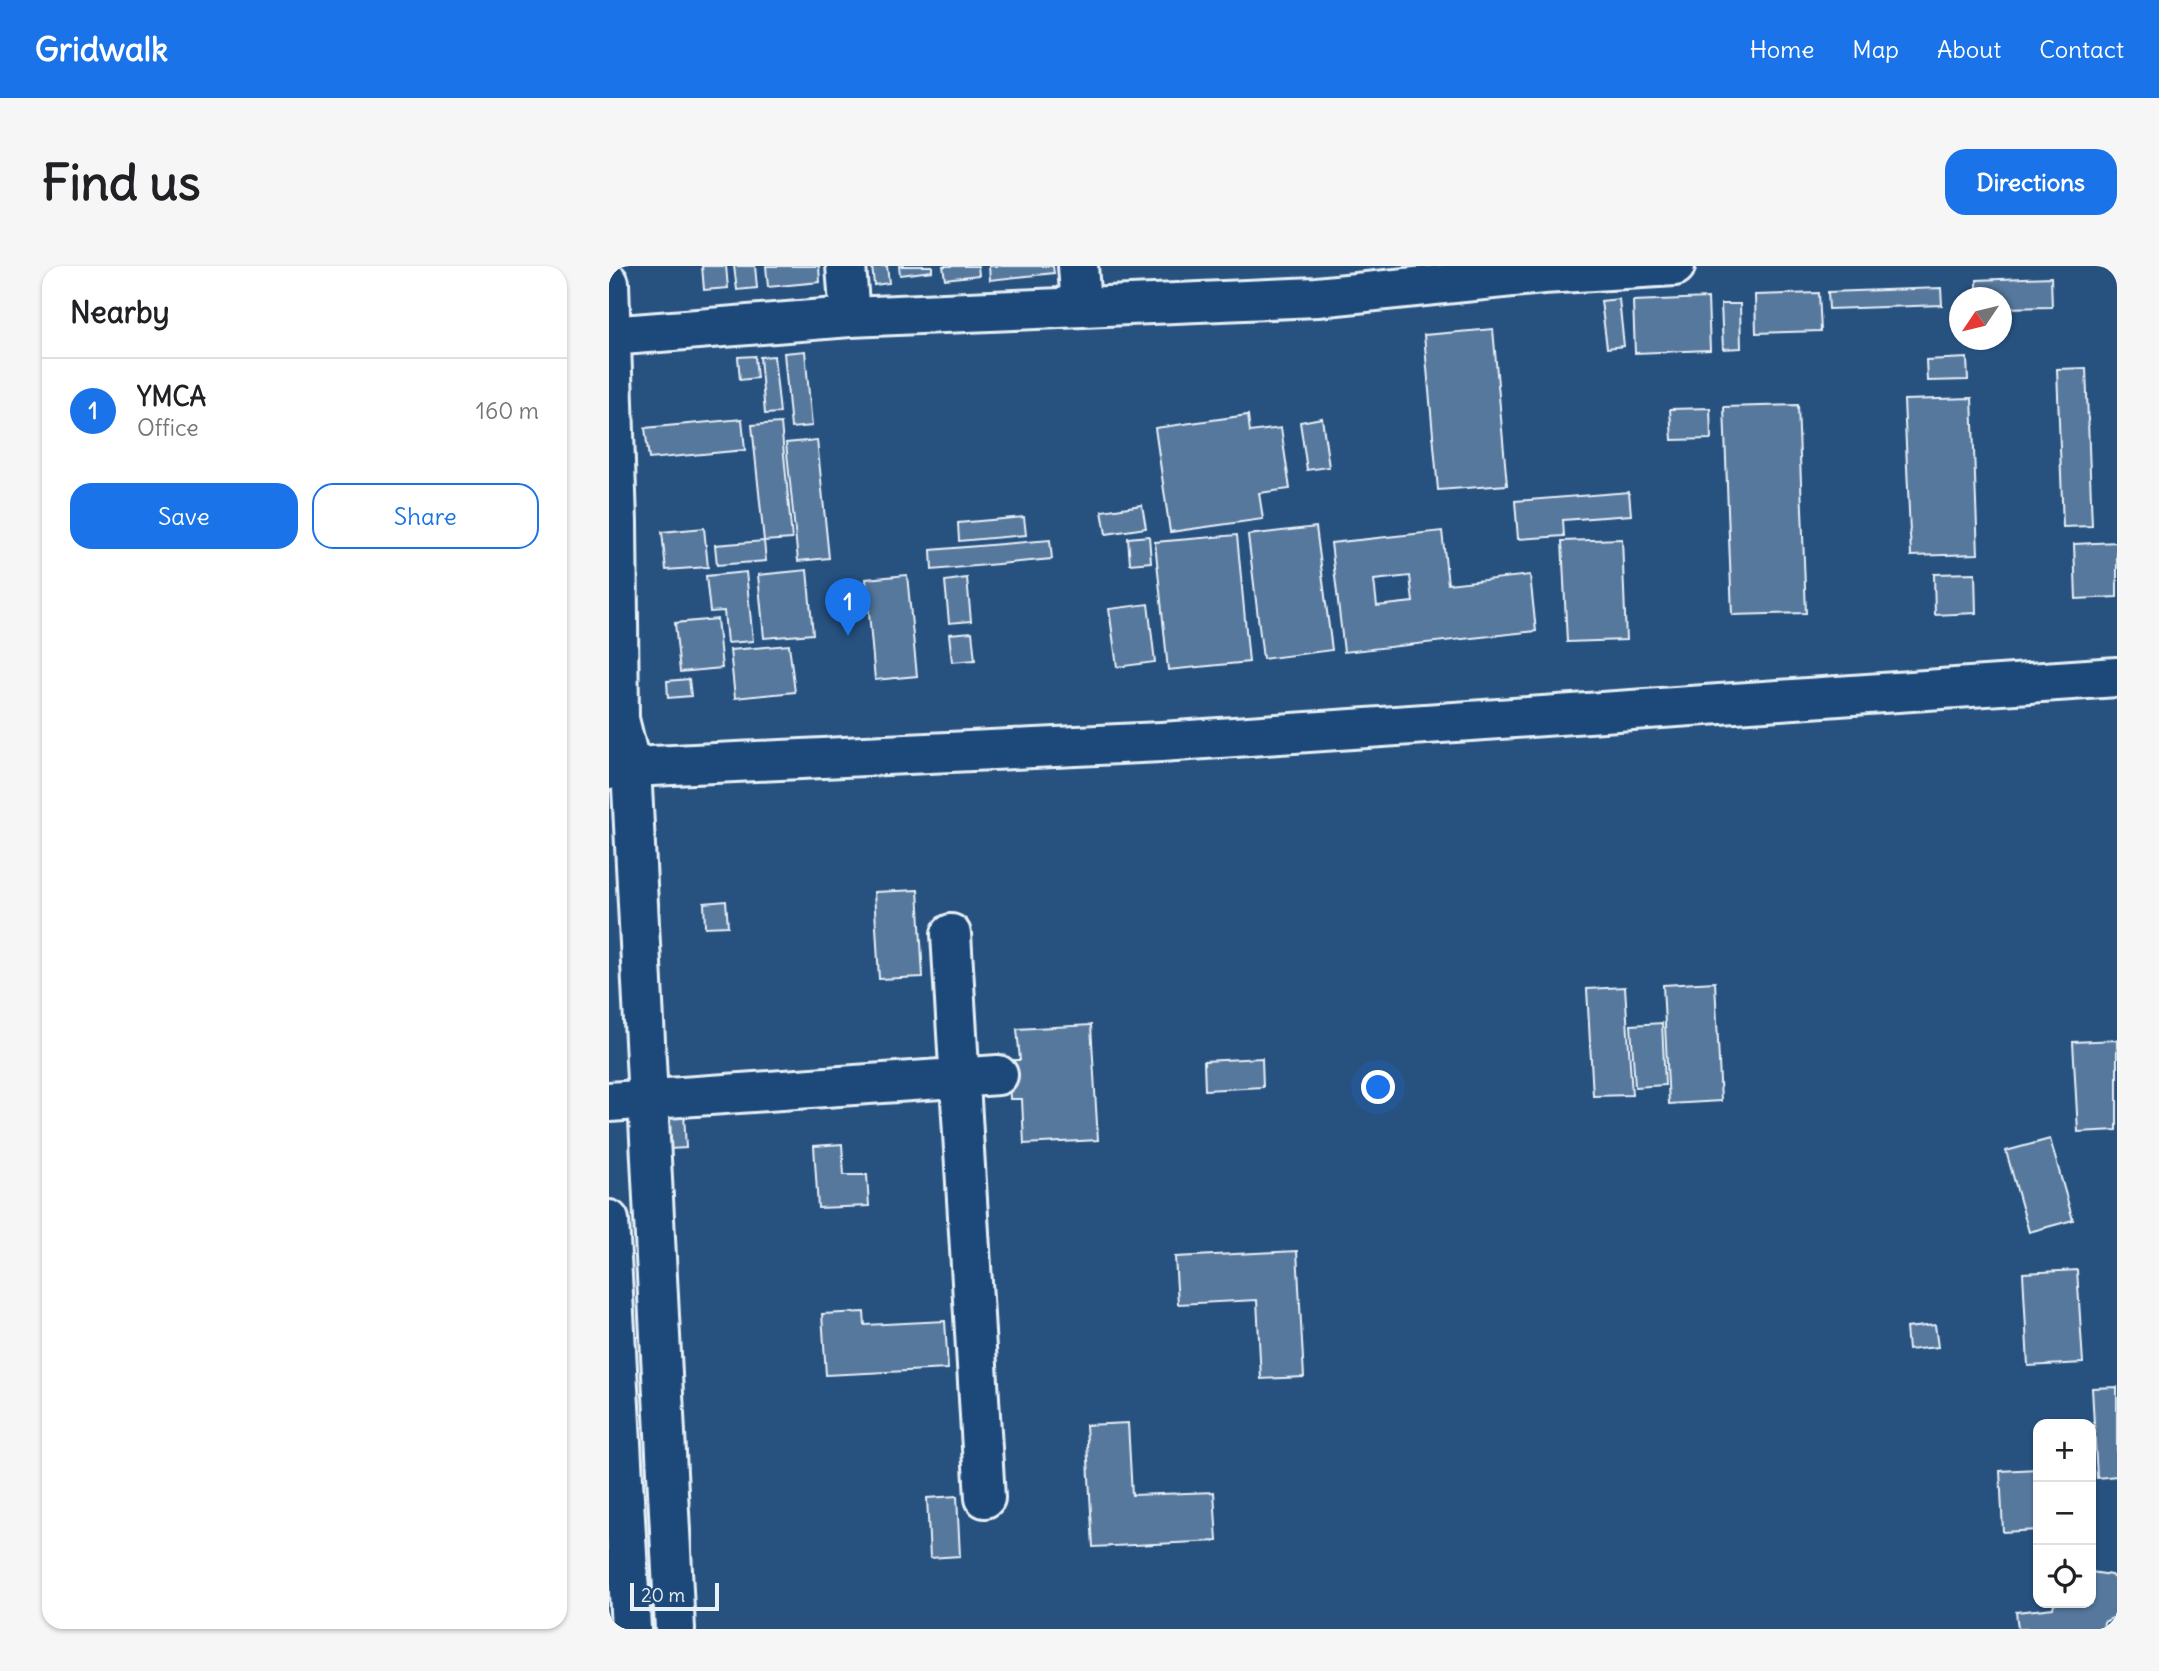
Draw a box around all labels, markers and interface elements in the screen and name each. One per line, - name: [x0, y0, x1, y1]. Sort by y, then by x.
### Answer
- text: Gridwalk: [35, 28, 168, 70]
- text: Home: [1750, 34, 1814, 64]
- text: Map: [1852, 34, 1899, 64]
- text: About: [1937, 34, 2001, 64]
- text: Contact: [2039, 34, 2124, 64]
- button: Directions: [1945, 149, 2117, 215]
- text: Find us: [42, 152, 200, 213]
- north arrow: [1949, 287, 2012, 350]
- text: Nearby: [70, 293, 170, 331]
- text: YMCA: [137, 380, 206, 413]
- text: 1: [88, 396, 98, 425]
- text: 160 m: [476, 396, 539, 425]
- text: Office: [137, 413, 199, 442]
- button: Save: [70, 483, 298, 549]
- button: Share: [312, 483, 539, 549]
- pin: 1: [825, 578, 871, 636]
- your location: [1361, 1070, 1395, 1104]
- map controls: [2033, 1419, 2096, 1608]
- button: +: [2033, 1419, 2096, 1482]
- button: −: [2033, 1482, 2096, 1545]
- button: locate: [2033, 1545, 2096, 1608]
- scale bar: [630, 1580, 719, 1612]
- text: 20 m: [641, 1583, 685, 1607]

